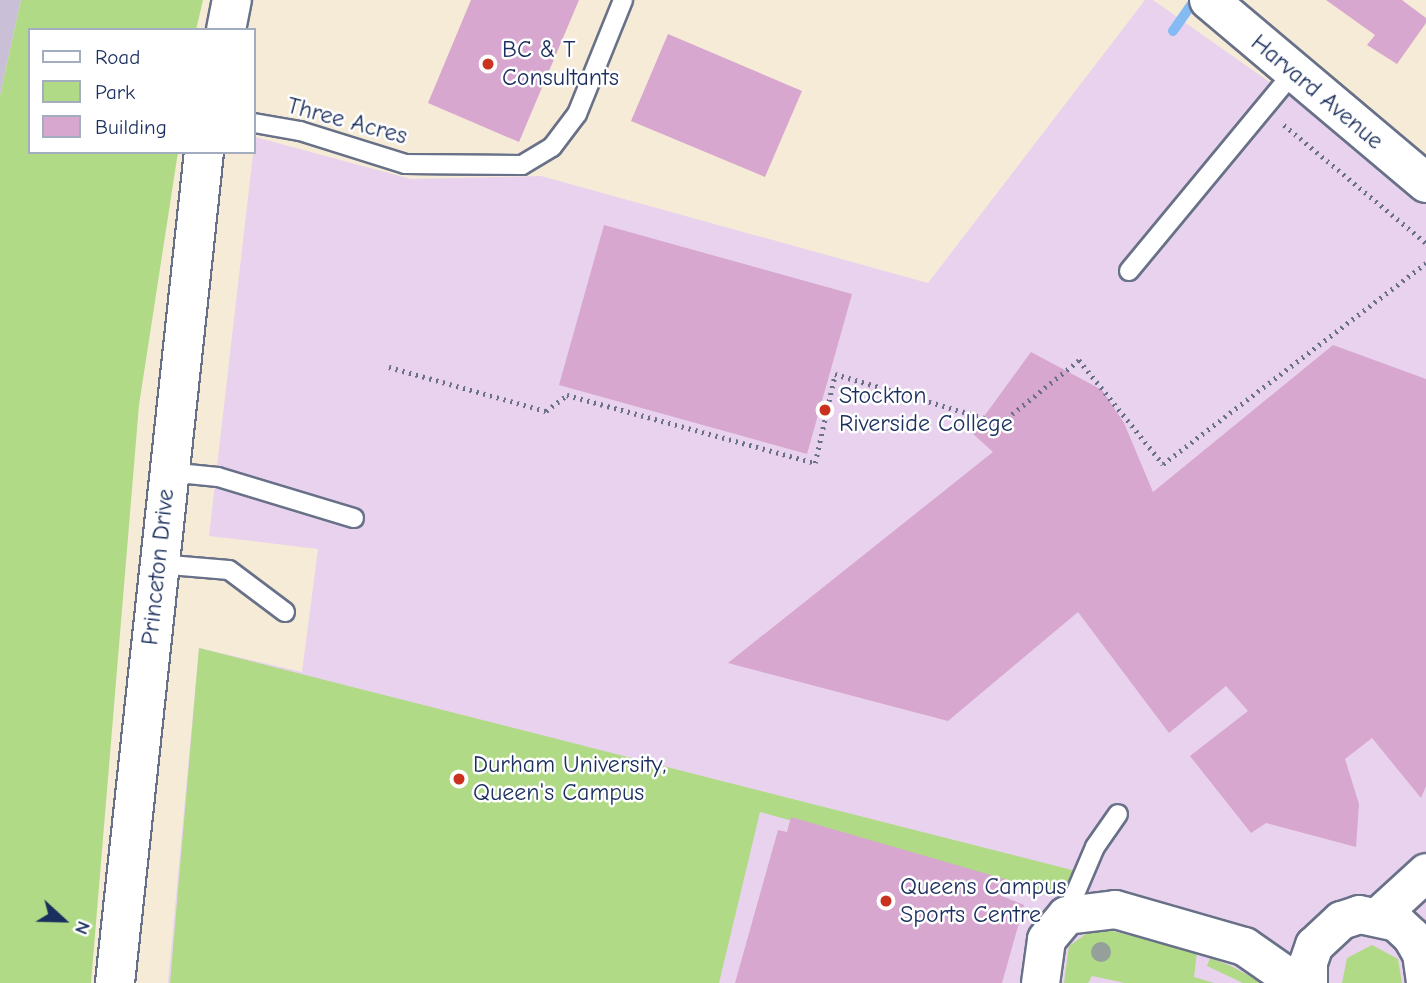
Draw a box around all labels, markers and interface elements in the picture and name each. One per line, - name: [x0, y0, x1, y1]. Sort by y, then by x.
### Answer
- legend: [28, 28, 256, 154]
- street label: Harvard Avenue: [1245, 28, 1389, 156]
- place label: BC & T Consultants: [502, 36, 619, 92]
- text: Road: [95, 45, 140, 69]
- marker: BC & T Consultants: [480, 56, 496, 72]
- text: Park: [95, 80, 135, 104]
- street label: Three Acres: [284, 91, 410, 151]
- text: Building: [95, 115, 167, 139]
- place label: Stockton Riverside College: [839, 382, 1013, 438]
- marker: Stockton Riverside College: [817, 402, 833, 418]
- street label: Princeton Drive: [135, 487, 181, 647]
- place label: Durham University, Queen's Campus: [473, 751, 666, 807]
- marker: Durham University, Queen's Campus: [451, 771, 467, 787]
- place label: Queens Campus Sports Centre: [900, 873, 1067, 929]
- north arrow: [28, 885, 98, 955]
- marker: Queens Campus Sports Centre: [878, 893, 894, 909]
- text: N: [70, 918, 95, 938]

